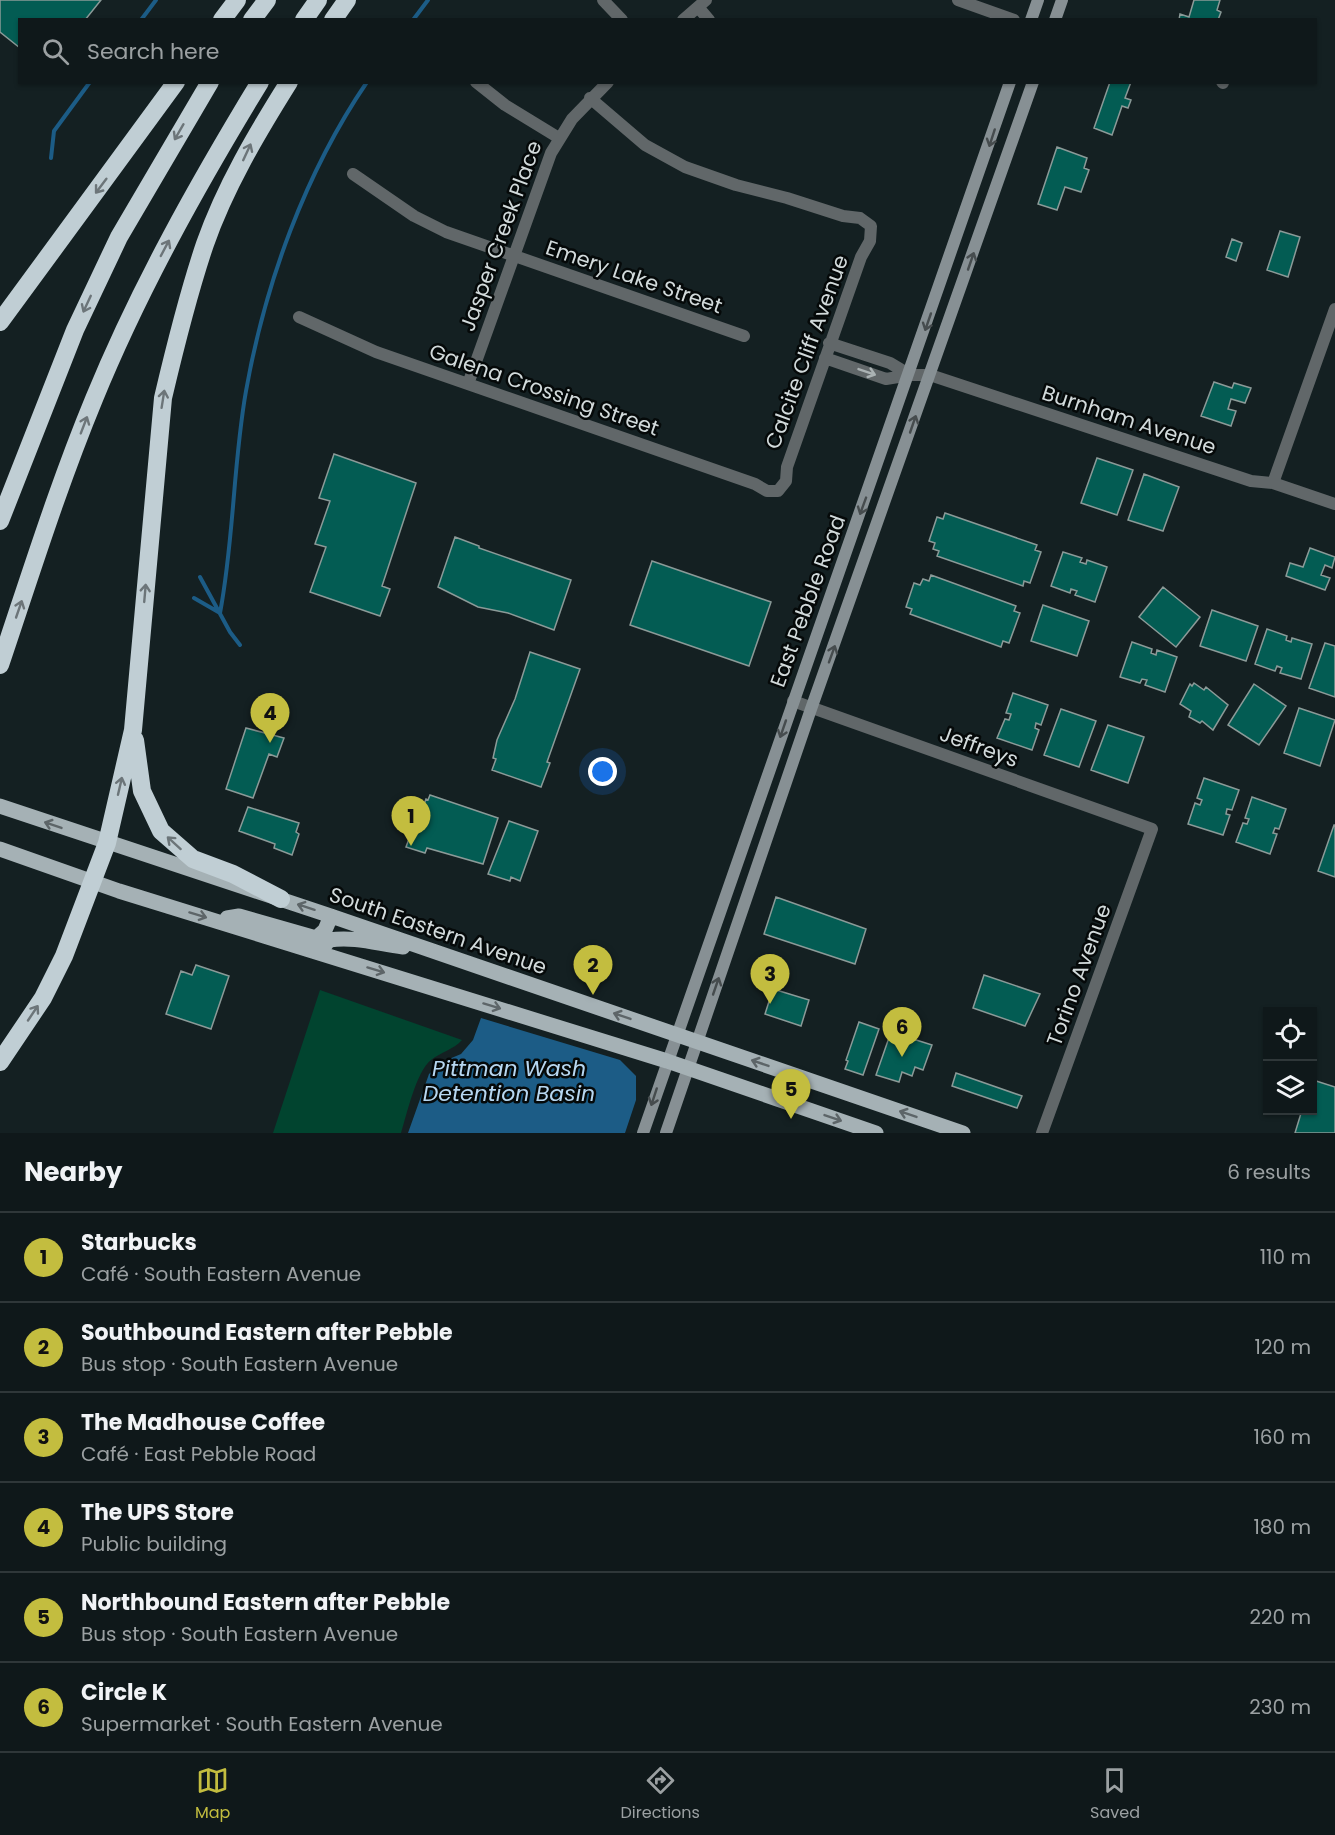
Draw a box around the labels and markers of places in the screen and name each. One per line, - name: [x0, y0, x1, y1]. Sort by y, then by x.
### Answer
- pin: 4: [250, 694, 290, 743]
- pin: 1: [392, 796, 430, 846]
- pin: 2: [574, 946, 612, 995]
- pin: 3: [750, 954, 790, 1004]
- pin: 6: [882, 1008, 922, 1057]
- pin: 5: [772, 1070, 810, 1119]

